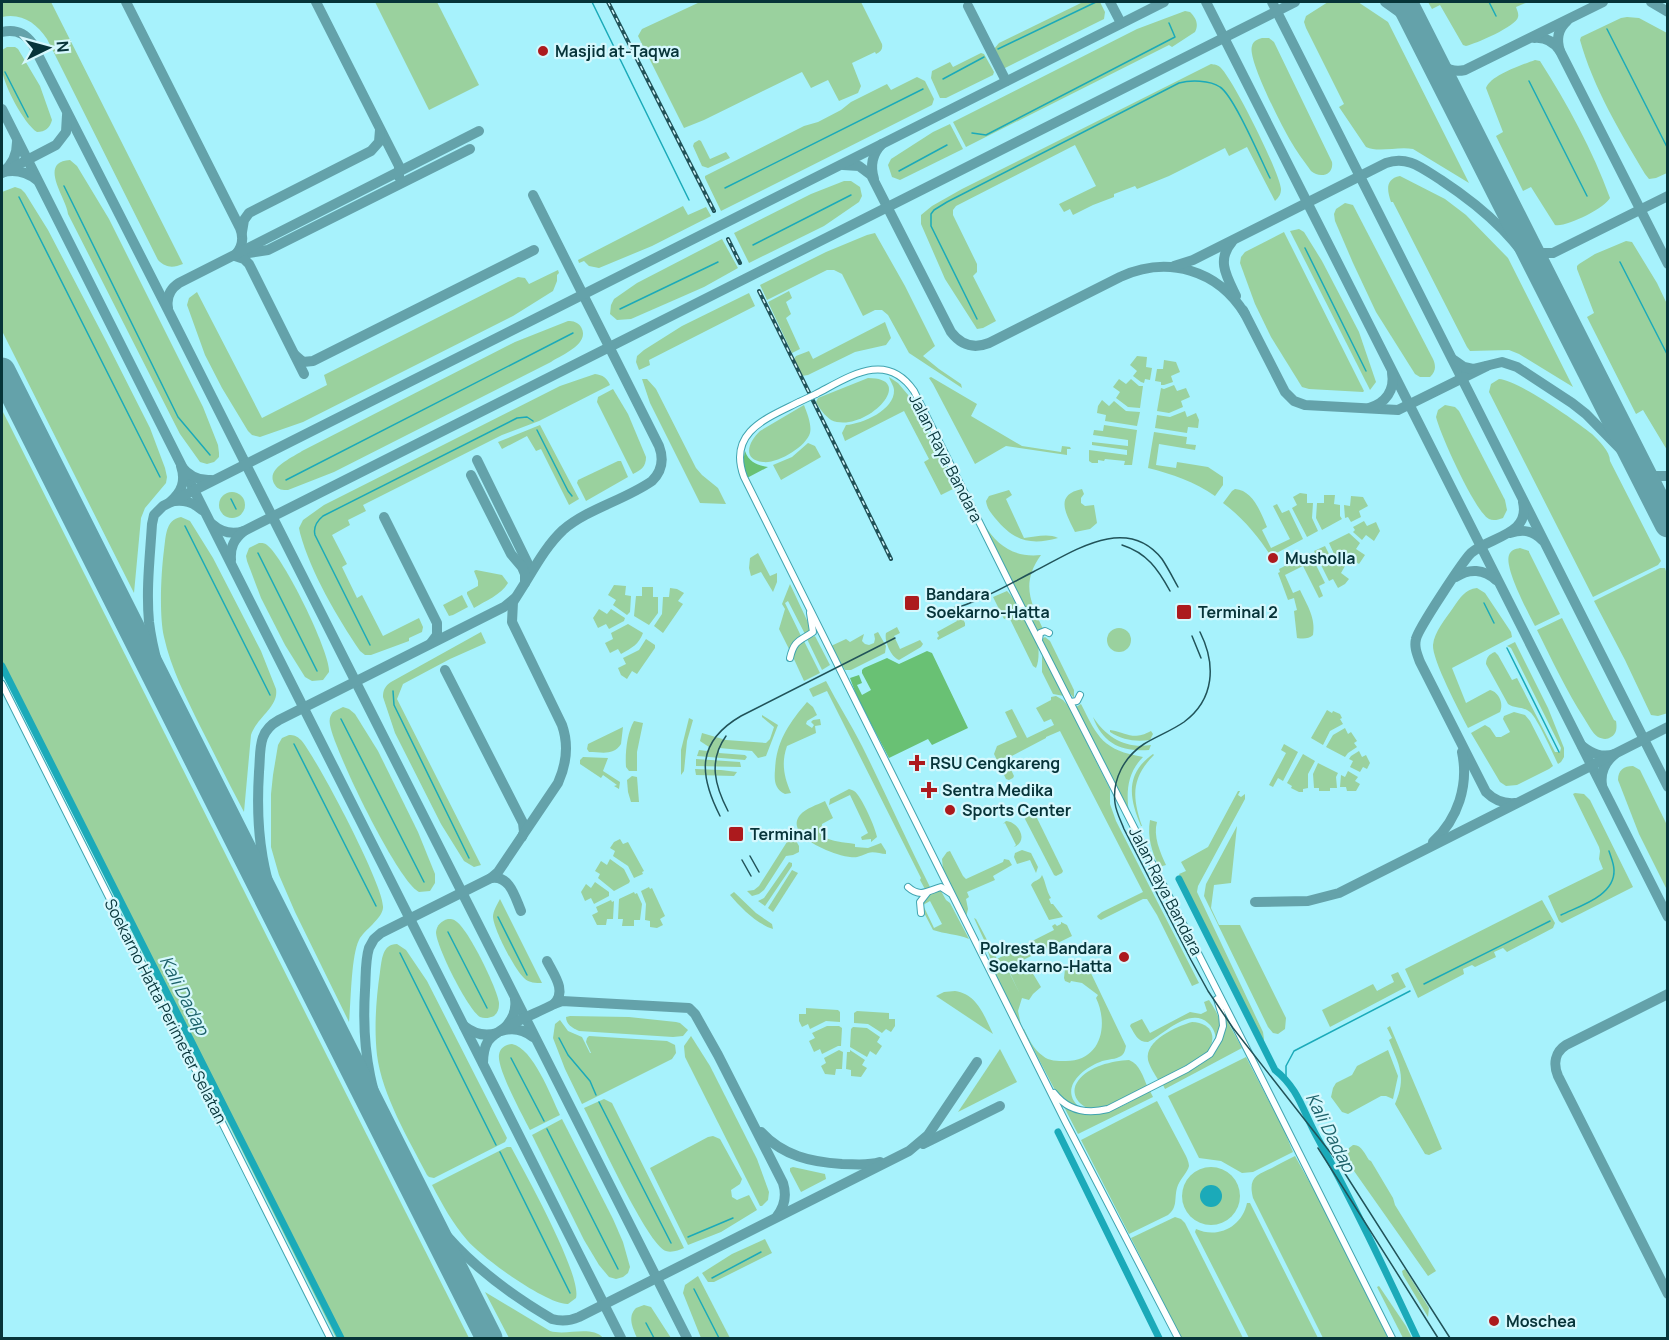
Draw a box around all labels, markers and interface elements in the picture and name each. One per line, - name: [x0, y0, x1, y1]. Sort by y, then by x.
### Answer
- north arrow: [18, 18, 78, 78]
- text: N: [51, 40, 74, 53]
- place label: Masjid at-Taqwa: [555, 40, 680, 62]
- marker: Masjid at-Taqwa: [536, 44, 550, 58]
- street label: Jalan Raya Bandara: [904, 390, 988, 526]
- place label: Musholla: [1285, 547, 1355, 569]
- marker: Musholla: [1266, 551, 1280, 565]
- place label: Bandara Soekarno-Hatta: [926, 583, 1050, 623]
- marker: Bandara Soekarno-Hatta: [903, 594, 921, 612]
- place label: Terminal 2: [1198, 601, 1278, 623]
- marker: Terminal 2: [1175, 603, 1193, 621]
- place label: RSU Cengkareng: [930, 752, 1060, 774]
- marker: RSU Cengkareng: [908, 754, 926, 772]
- place label: Sentra Medika: [942, 779, 1053, 801]
- marker: Sentra Medika: [920, 781, 938, 799]
- place label: Sports Center: [962, 799, 1071, 821]
- marker: Sports Center: [943, 803, 957, 817]
- place label: Terminal 1: [750, 823, 827, 845]
- street label: Jalan Raya Bandara: [1124, 823, 1208, 959]
- marker: Terminal 1: [727, 825, 745, 843]
- street label: Soekarno Hatta Perimeter Selatan: [100, 895, 232, 1127]
- place label: Polresta Bandara Soekarno-Hatta: [980, 937, 1112, 977]
- marker: Polresta Bandara Soekarno-Hatta: [1117, 950, 1131, 964]
- water label: Kali Dadap: [155, 951, 216, 1040]
- water label: Kali Dadap: [1301, 1088, 1362, 1177]
- place label: Moschea: [1506, 1310, 1576, 1332]
- marker: Moschea: [1487, 1314, 1501, 1328]

